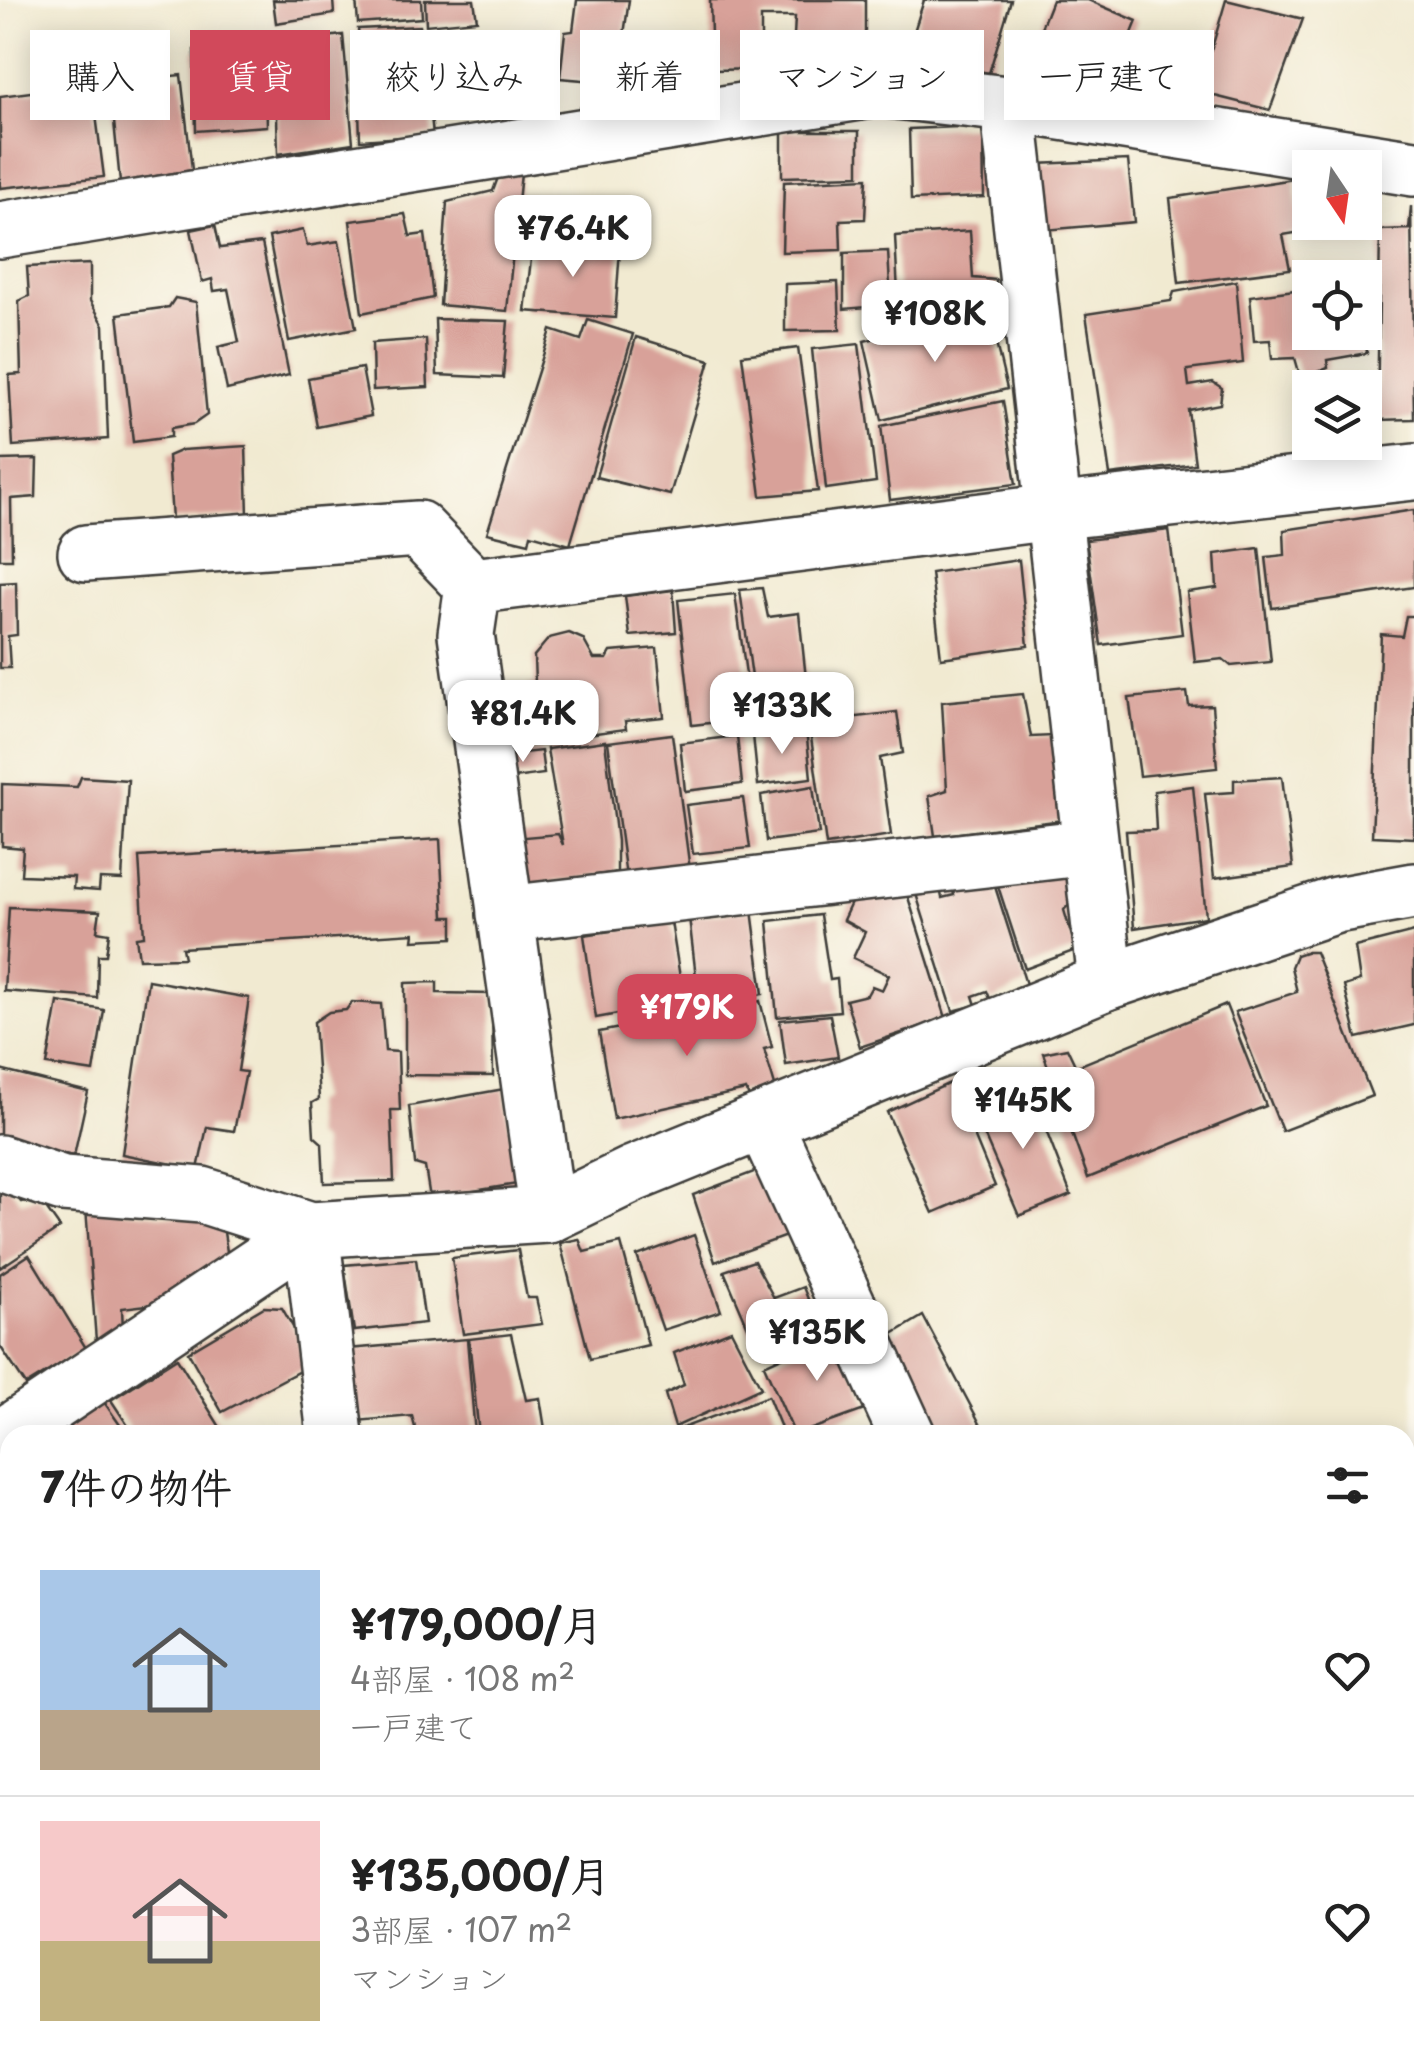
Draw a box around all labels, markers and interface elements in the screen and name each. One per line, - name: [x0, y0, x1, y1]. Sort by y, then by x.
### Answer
- chip: 購入: [30, 30, 170, 120]
- chip: 賃貸: [190, 30, 330, 120]
- chip: 絞り込み: [350, 30, 560, 120]
- chip: 新着: [580, 30, 720, 120]
- chip: マンション: [740, 30, 984, 120]
- chip: 一戸建て: [1004, 30, 1214, 120]
- north arrow: [1292, 150, 1382, 240]
- map controls: [1292, 150, 1382, 460]
- pin: ¥76.4K: [492, 195, 654, 280]
- text: ¥76.4K: [516, 203, 630, 251]
- button: locate: [1292, 260, 1382, 350]
- pin: ¥108K: [865, 280, 1005, 365]
- text: ¥108K: [884, 288, 986, 336]
- button: layers: [1292, 370, 1382, 460]
- pin: ¥133K: [712, 672, 852, 757]
- pin: ¥81.4K: [442, 680, 604, 765]
- text: ¥133K: [732, 680, 832, 728]
- text: ¥81.4K: [470, 688, 576, 736]
- pin: ¥179K: [617, 974, 757, 1059]
- text: ¥179K: [639, 982, 735, 1030]
- pin: ¥145K: [953, 1067, 1093, 1152]
- text: ¥145K: [973, 1075, 1073, 1123]
- pin: ¥135K: [747, 1299, 887, 1384]
- text: ¥135K: [768, 1307, 866, 1355]
- text: 7件の物件: [40, 1454, 232, 1517]
- icon: filters: [1320, 1458, 1375, 1513]
- text: ¥179,000/月: [350, 1591, 603, 1654]
- icon: home: [120, 1610, 240, 1730]
- icon: heart: [1320, 1643, 1375, 1698]
- text: 4部屋 · 108 m²: [350, 1654, 575, 1702]
- text: 一戸建て: [350, 1702, 478, 1750]
- text: ¥135,000/月: [350, 1842, 611, 1905]
- icon: home: [120, 1861, 240, 1981]
- icon: heart: [1320, 1894, 1375, 1949]
- text: 3部屋 · 107 m²: [350, 1905, 572, 1953]
- text: マンション: [350, 1953, 509, 2001]

